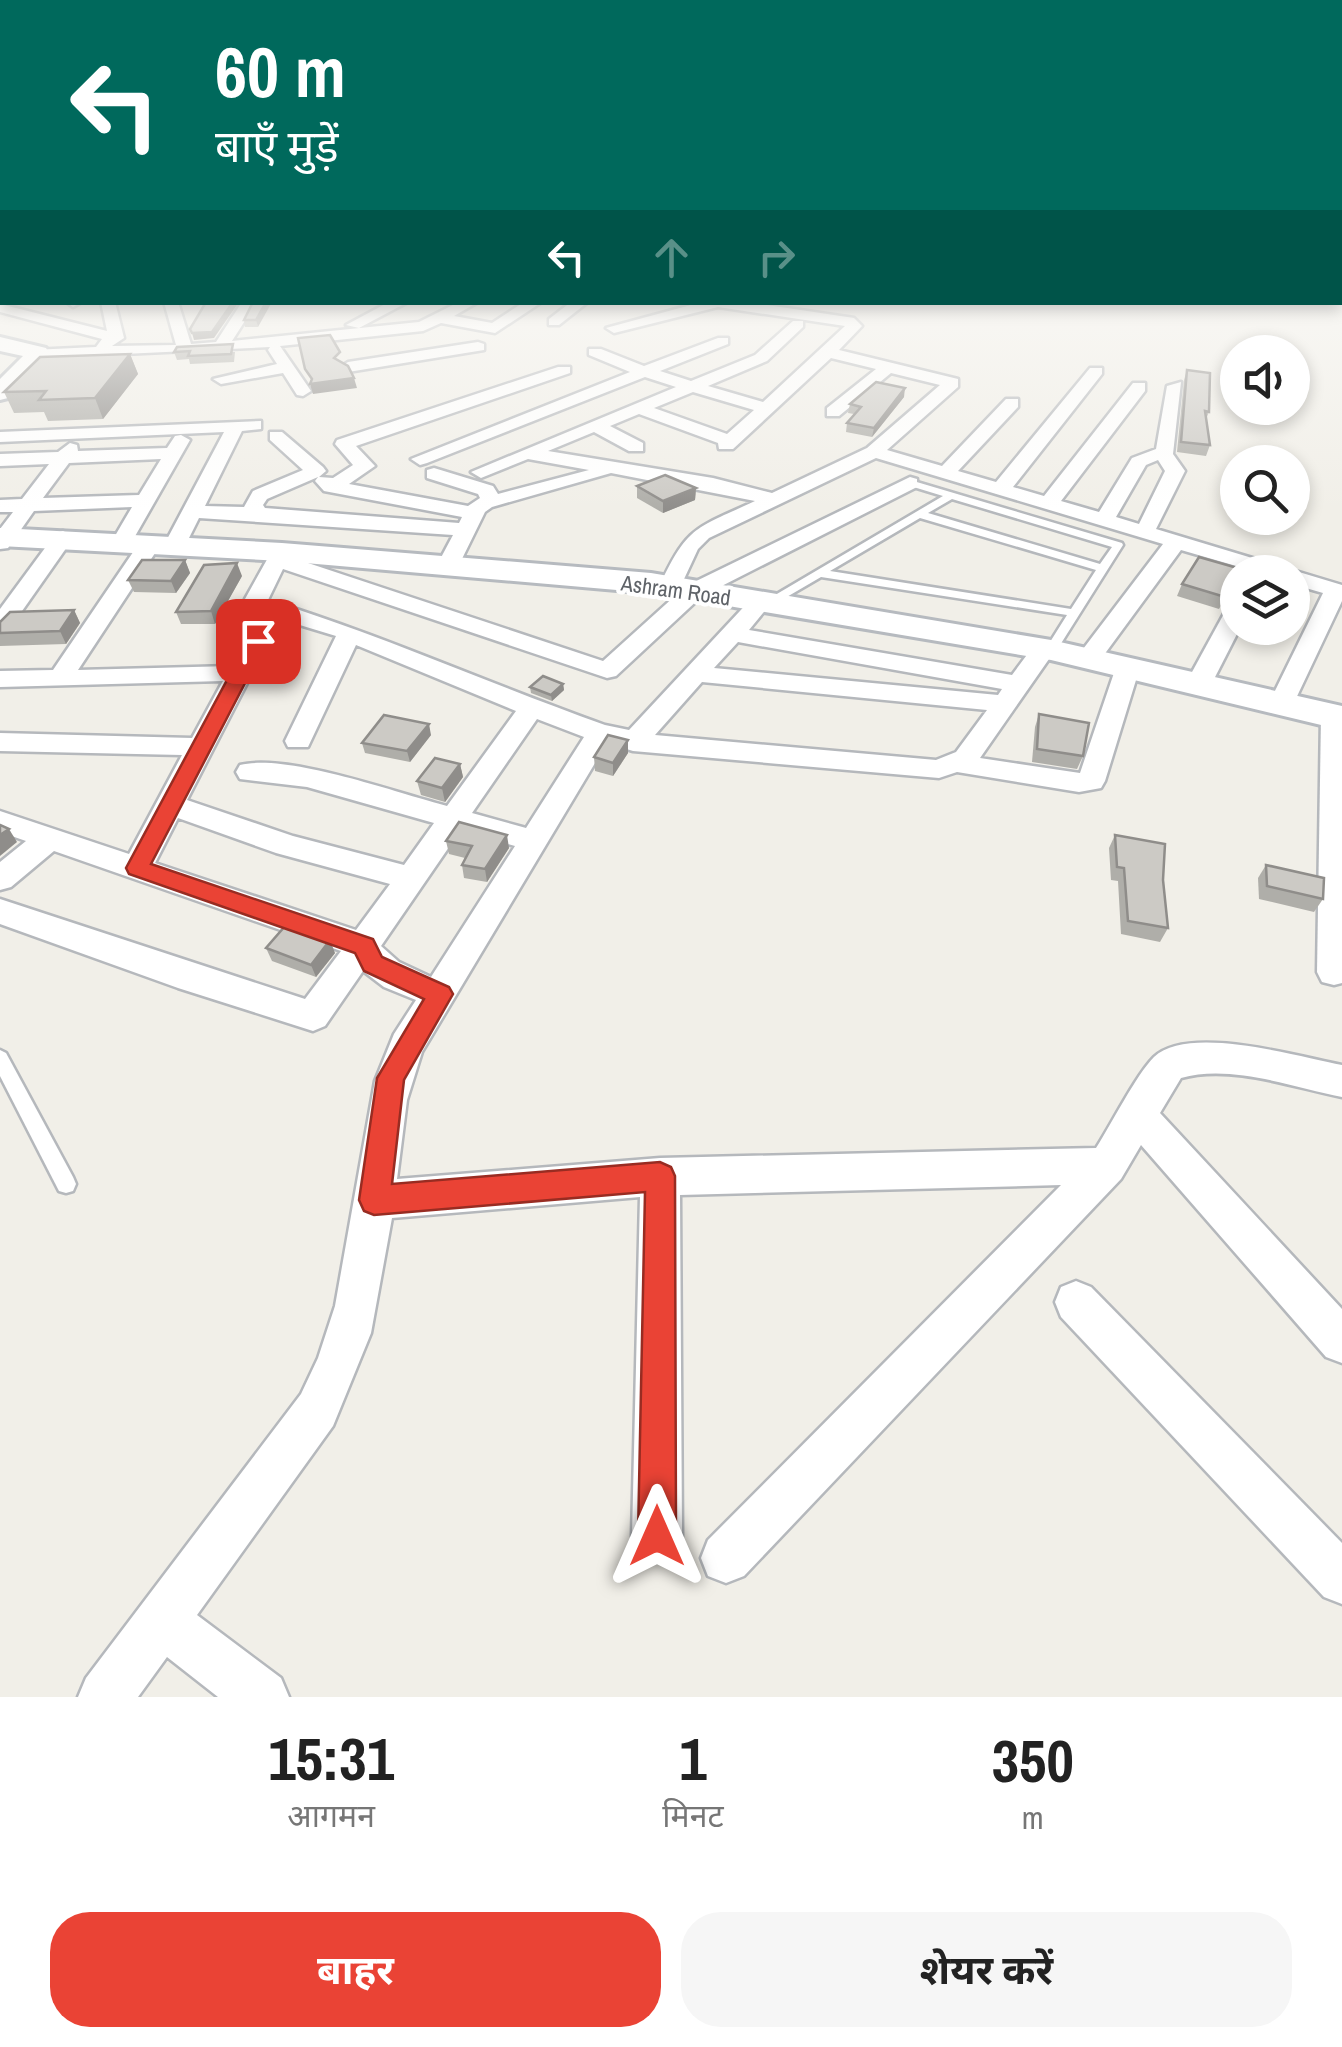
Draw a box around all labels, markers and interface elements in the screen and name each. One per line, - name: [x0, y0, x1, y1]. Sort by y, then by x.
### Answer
- text: 60 m: [215, 25, 346, 119]
- icon: left: [50, 40, 180, 170]
- text: बाएँ मुड़ें: [215, 115, 338, 176]
- icon: left: [539, 230, 594, 285]
- icon: ahead: [644, 230, 699, 285]
- icon: right: [749, 230, 804, 285]
- map controls: [1220, 335, 1310, 645]
- button: sound: [1220, 335, 1310, 425]
- button: search: [1220, 445, 1310, 535]
- button: layers: [1220, 555, 1310, 645]
- street label: Ashram Road: [618, 567, 733, 613]
- pin: [216, 599, 301, 684]
- icon: arrive: [231, 614, 286, 669]
- position arrow: [605, 1484, 709, 1588]
- text: 15:31: [268, 1718, 394, 1799]
- text: 1: [679, 1718, 707, 1799]
- text: 350: [992, 1720, 1074, 1801]
- text: आगमन: [287, 1794, 375, 1837]
- text: मिनट: [662, 1794, 724, 1837]
- text: m: [1022, 1796, 1044, 1839]
- button: बाहर: [50, 1912, 661, 2027]
- button: शेयर करें: [681, 1912, 1292, 2027]

